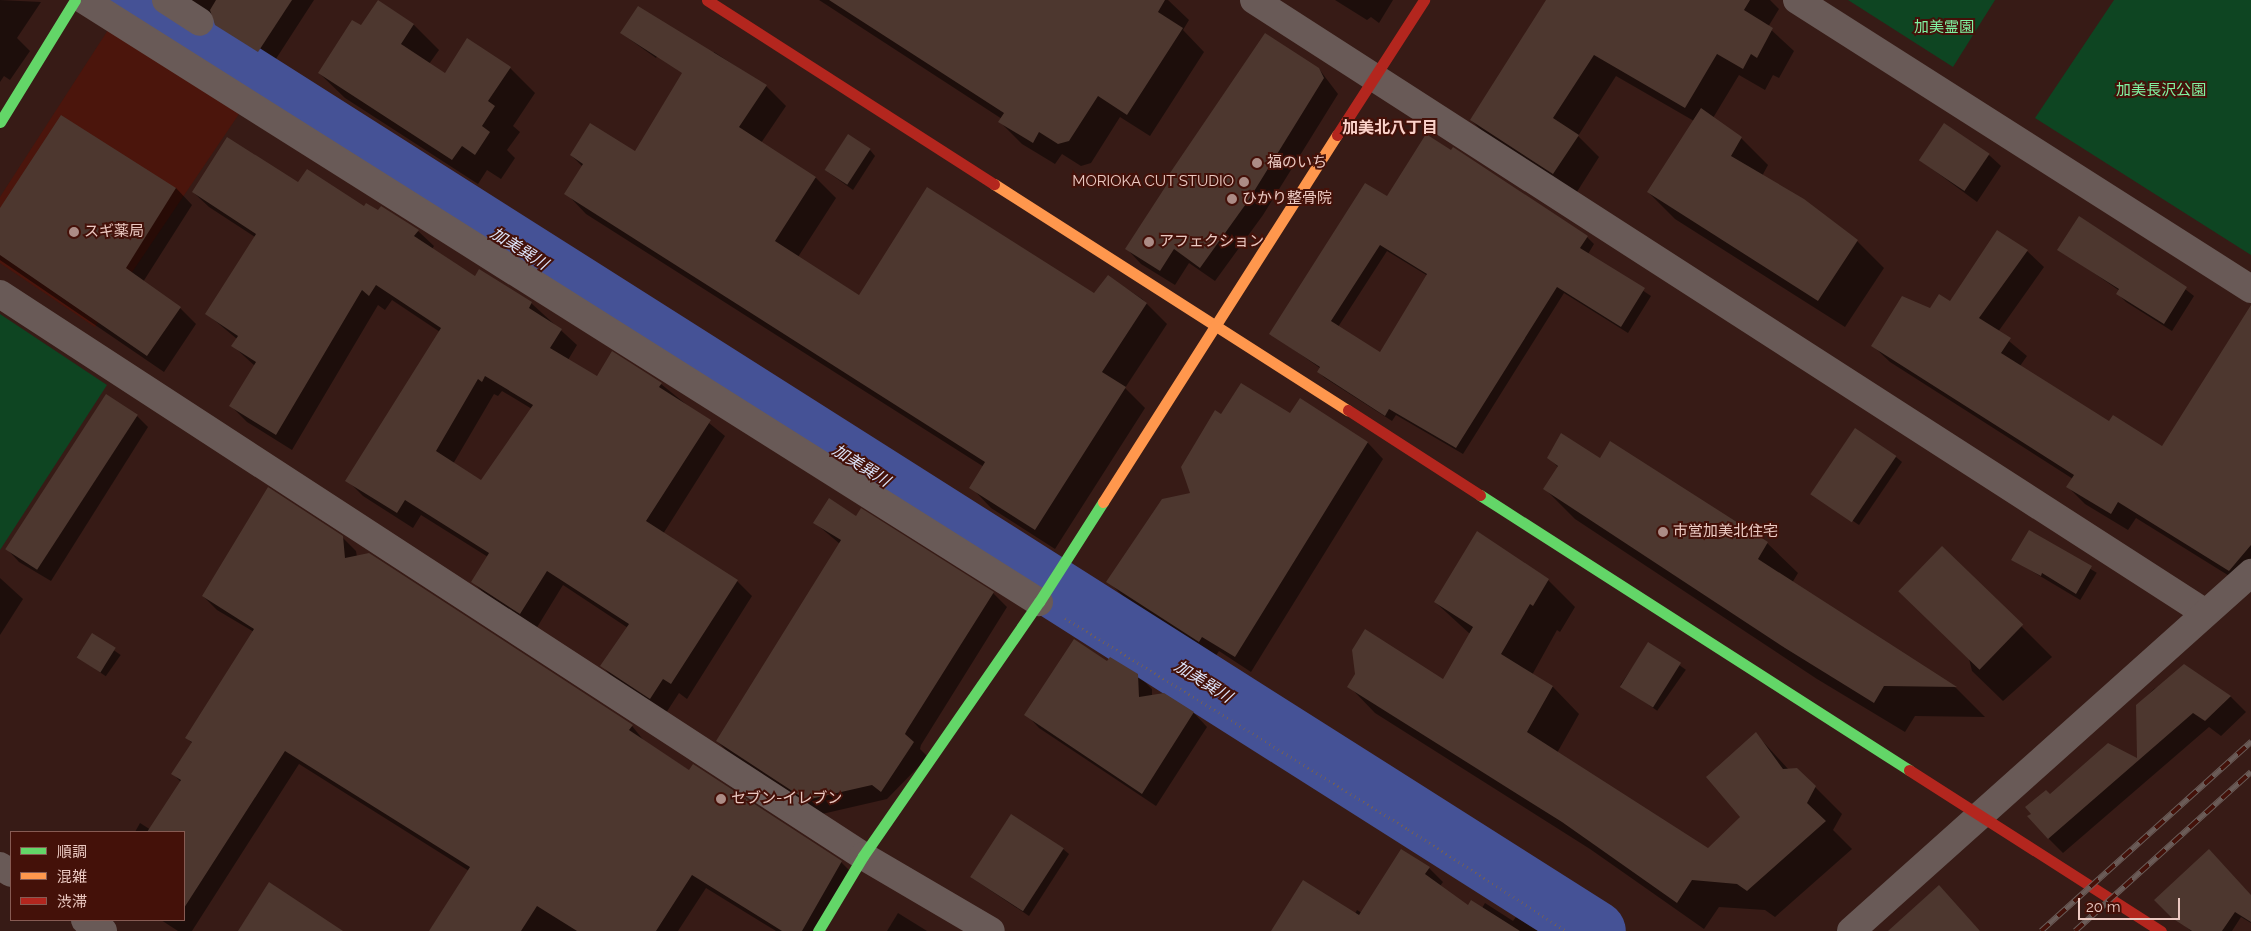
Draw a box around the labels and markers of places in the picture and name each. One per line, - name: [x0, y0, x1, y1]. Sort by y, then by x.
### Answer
- place label: 福のいち: [1267, 154, 1327, 172]
- marker: 福のいち: [1251, 157, 1263, 169]
- place label: MORIOKA CUT STUDIO: [1071, 173, 1234, 191]
- marker: MORIOKA CUT STUDIO: [1238, 176, 1250, 188]
- place label: ひかり整骨院: [1242, 190, 1332, 208]
- marker: ひかり整骨院: [1226, 193, 1238, 205]
- place label: スギ薬局: [84, 223, 144, 241]
- marker: スギ薬局: [68, 226, 80, 238]
- place label: アフェクション: [1159, 233, 1264, 251]
- marker: アフェクション: [1143, 236, 1155, 248]
- place label: 市営加美北住宅: [1673, 523, 1778, 541]
- marker: 市営加美北住宅: [1657, 526, 1669, 538]
- place label: セブン-イレブン: [731, 790, 842, 808]
- marker: セブン-イレブン: [715, 793, 727, 805]

